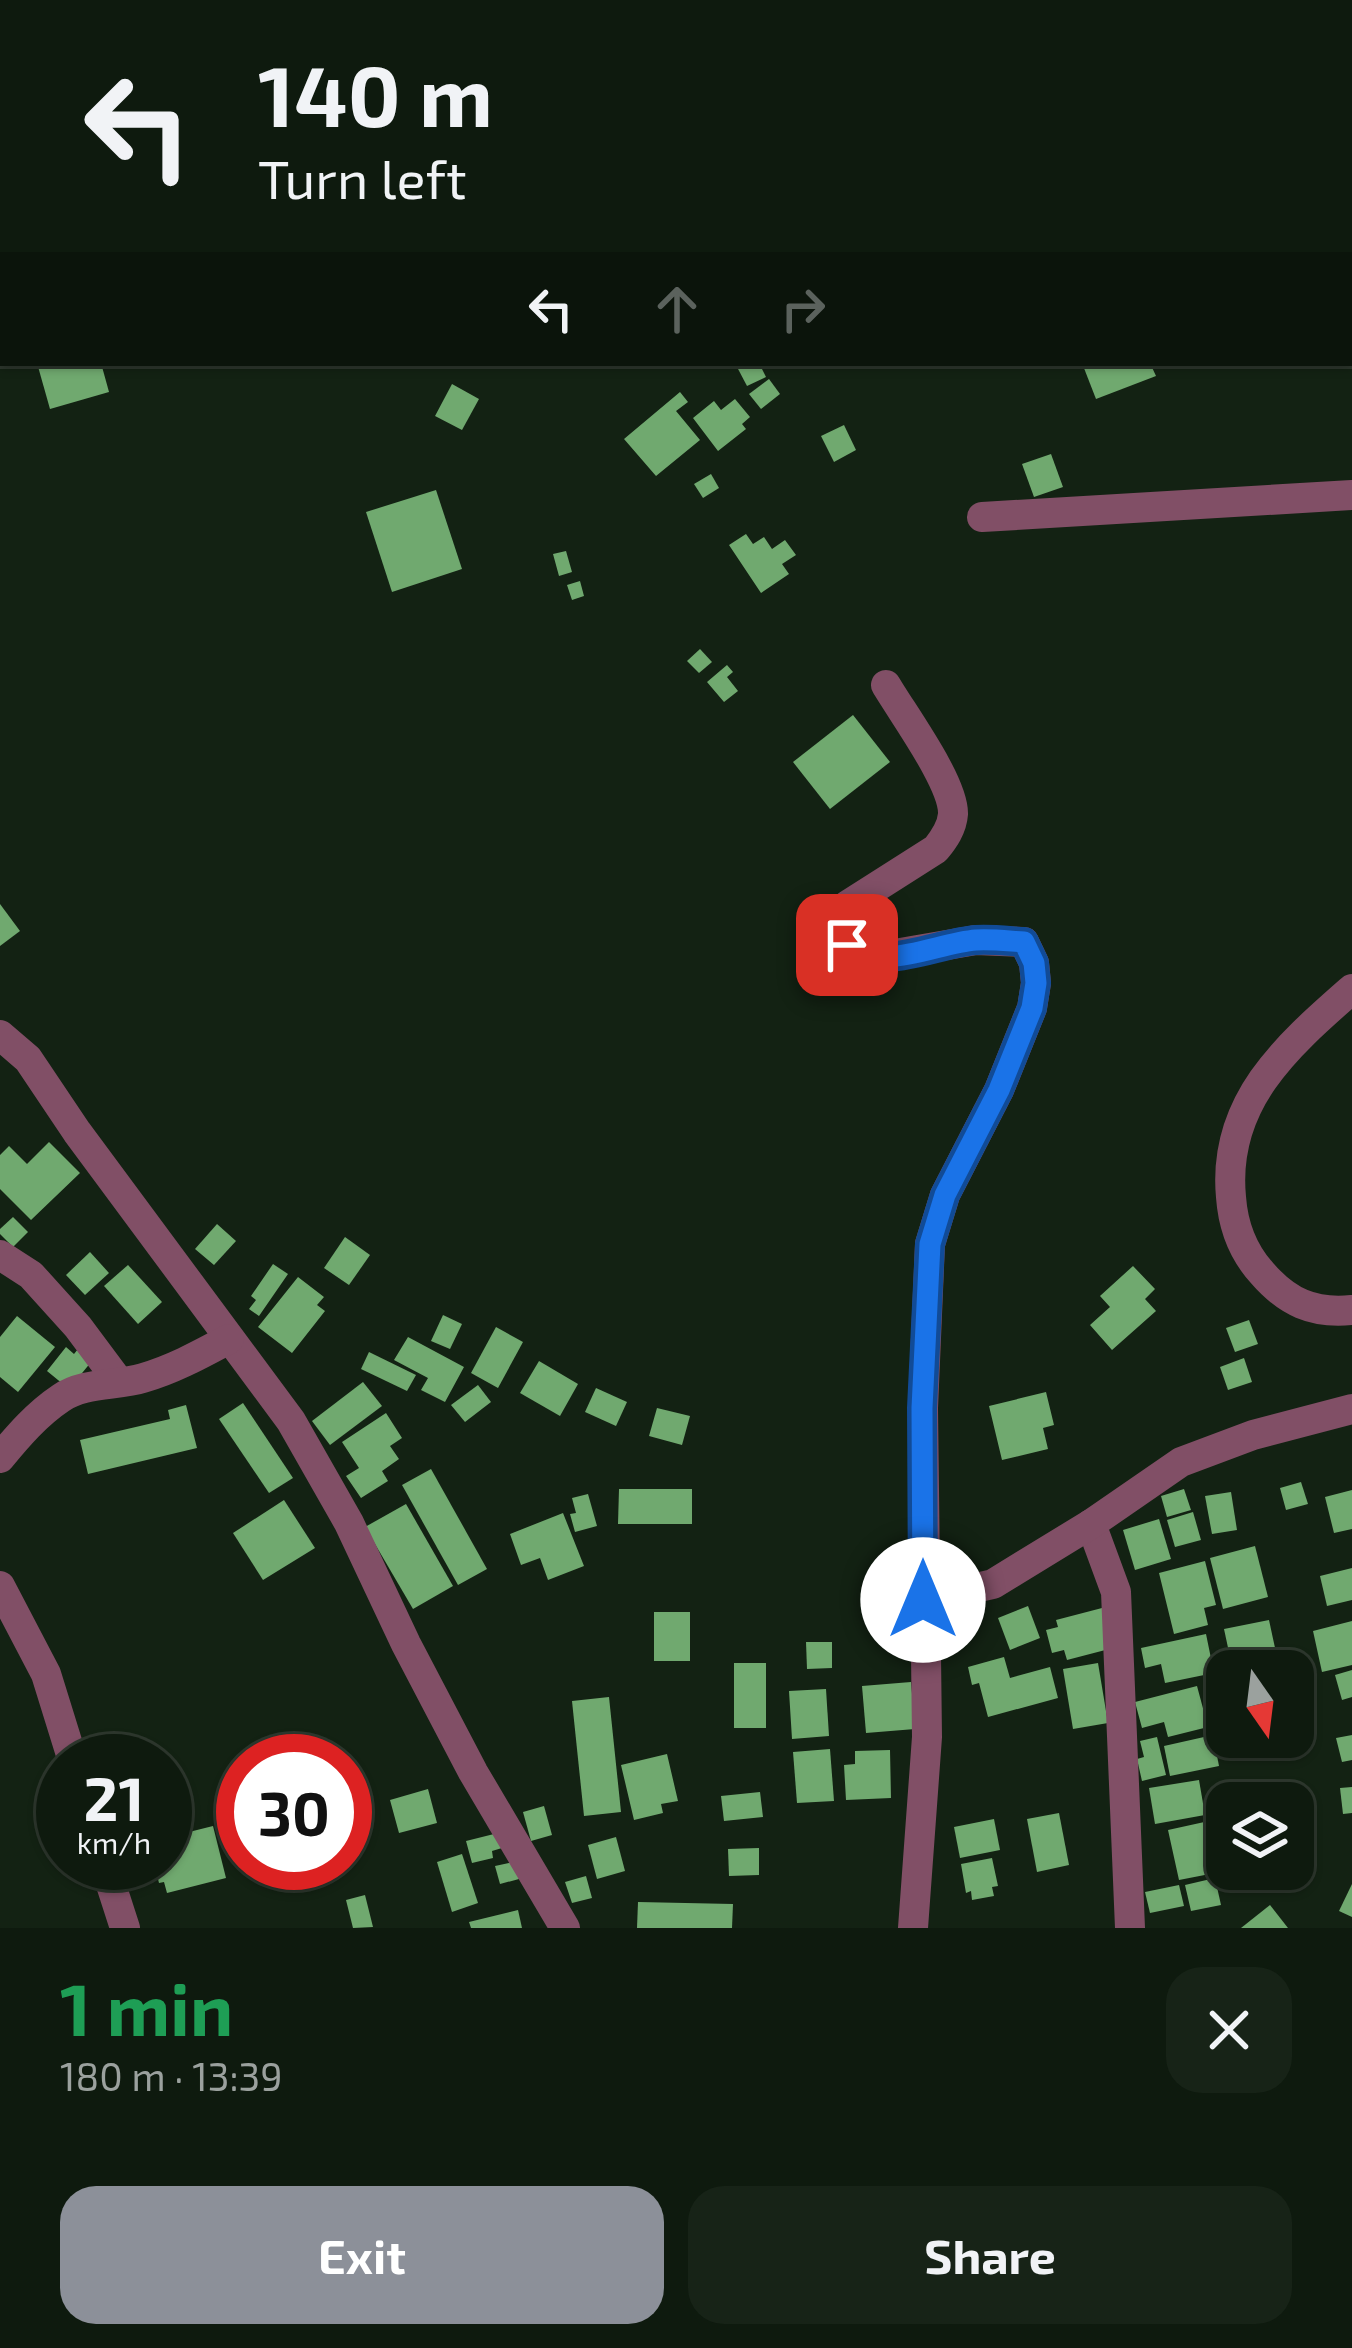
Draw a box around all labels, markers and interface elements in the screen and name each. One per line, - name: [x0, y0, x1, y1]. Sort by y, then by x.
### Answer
- text: 140 m: [258, 43, 493, 144]
- icon: left: [60, 48, 216, 204]
- text: Turn left: [258, 145, 467, 210]
- icon: left: [518, 276, 584, 342]
- icon: ahead: [644, 276, 710, 342]
- icon: right: [770, 276, 836, 342]
- pin: [796, 894, 898, 996]
- icon: arrive: [814, 912, 880, 978]
- position arrow: [860, 1537, 986, 1663]
- north arrow: [1206, 1650, 1314, 1758]
- map controls: [1206, 1650, 1314, 1890]
- speed limit sign: 30: [216, 1734, 372, 1890]
- text: 21: [84, 1761, 144, 1833]
- button: layers: [1206, 1782, 1314, 1890]
- text: km/h: [77, 1824, 151, 1860]
- text: 1 min: [60, 1964, 233, 2050]
- button: close: [1166, 1967, 1292, 2093]
- text: 180 m · 13:39: [60, 2052, 283, 2099]
- button: Exit: [60, 2186, 664, 2324]
- button: Share: [688, 2186, 1292, 2324]

